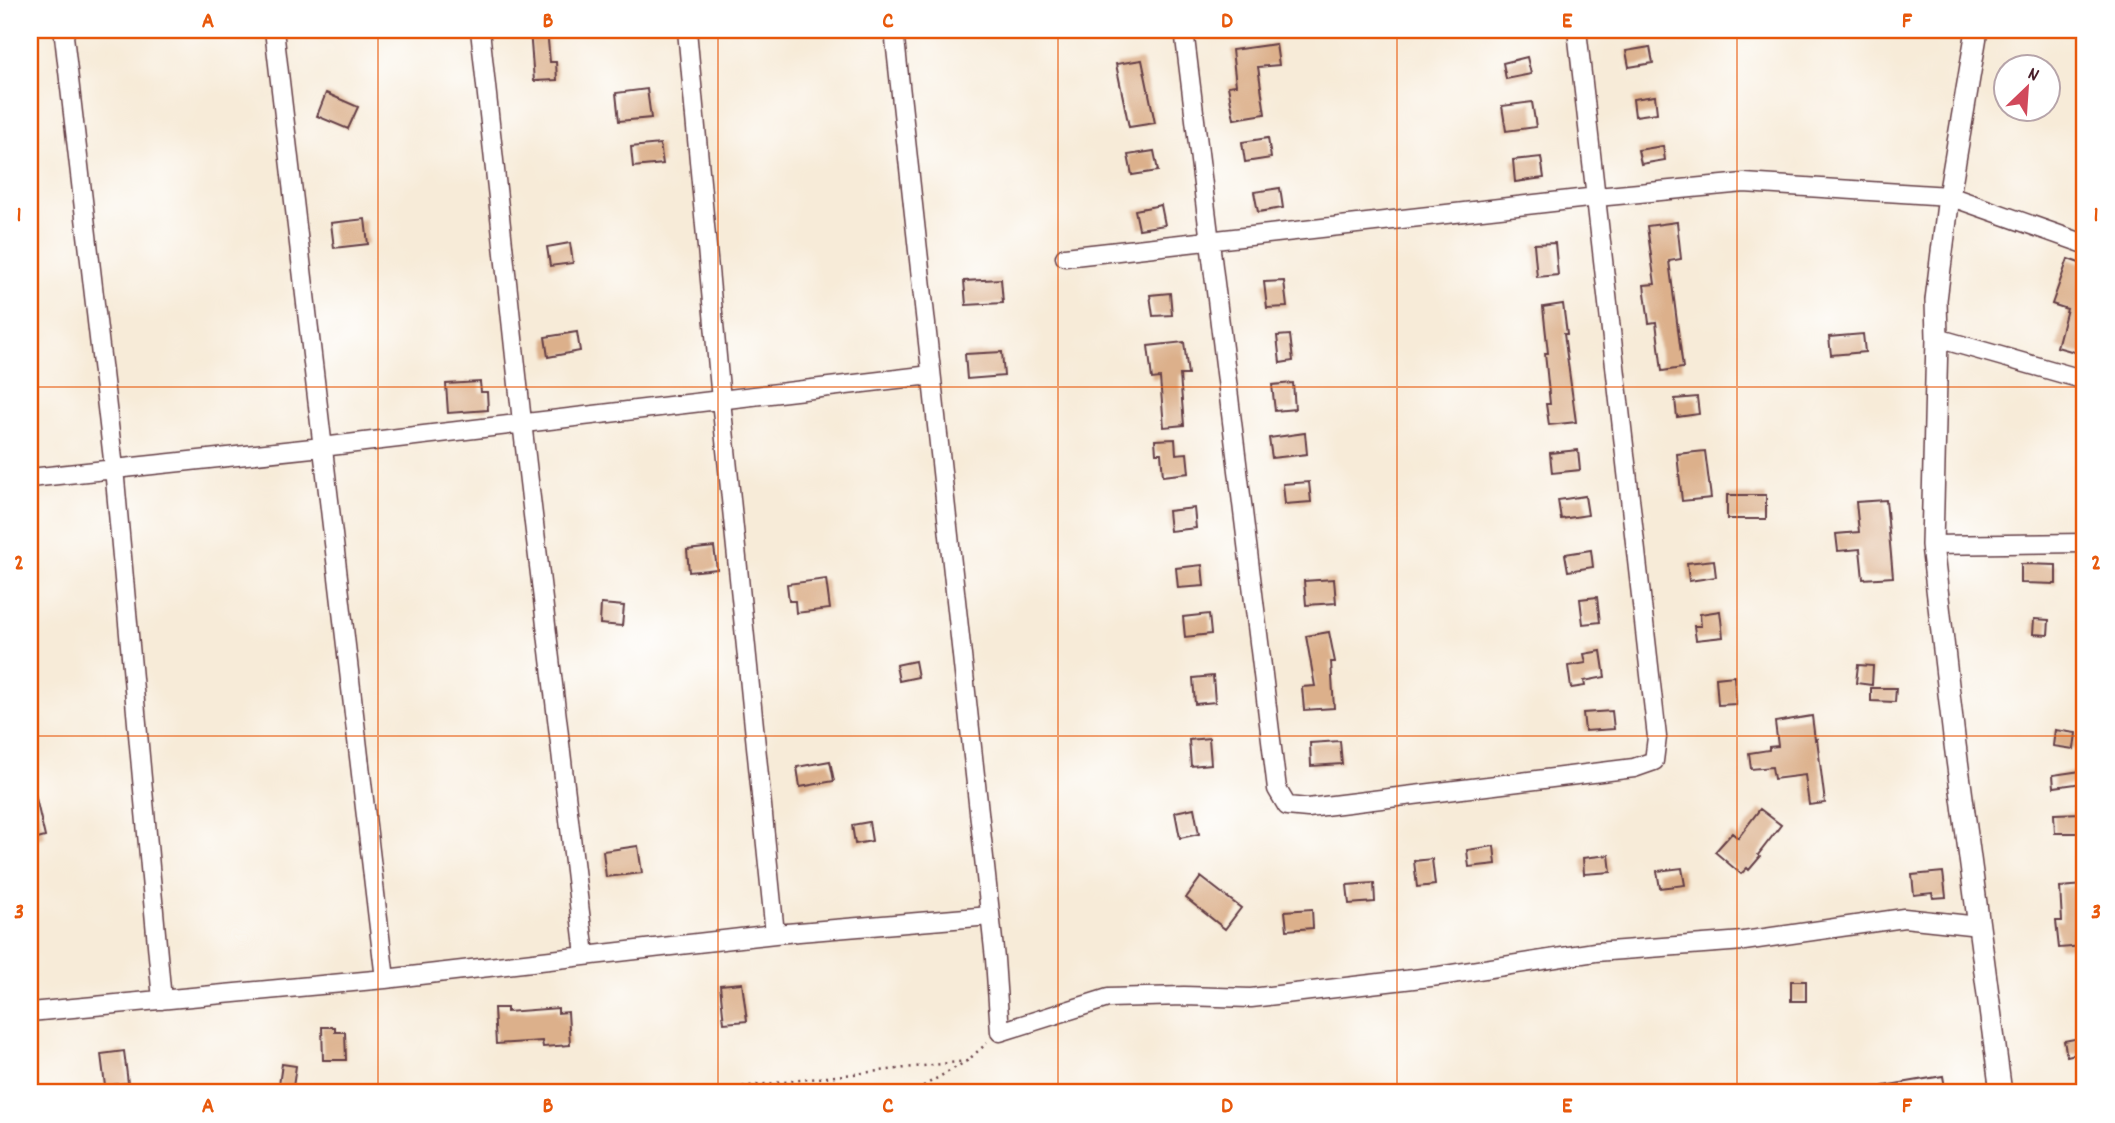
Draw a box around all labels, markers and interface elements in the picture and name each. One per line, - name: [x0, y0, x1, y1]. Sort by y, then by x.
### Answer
- text: A: [202, 6, 214, 39]
- text: B: [543, 6, 554, 39]
- text: C: [882, 6, 894, 39]
- text: D: [1221, 6, 1233, 39]
- text: E: [1562, 6, 1573, 39]
- text: F: [1902, 6, 1913, 39]
- north arrow: [1993, 52, 2062, 122]
- text: N: [2023, 62, 2043, 90]
- text: 1: [16, 200, 22, 233]
- text: 1: [2093, 200, 2099, 233]
- text: 2: [14, 548, 24, 581]
- text: 2: [2091, 548, 2101, 581]
- text: 3: [14, 897, 24, 930]
- text: 3: [2091, 897, 2101, 930]
- text: A: [202, 1091, 214, 1123]
- text: B: [543, 1091, 554, 1123]
- text: C: [882, 1091, 894, 1123]
- text: D: [1221, 1091, 1233, 1123]
- text: E: [1562, 1091, 1573, 1123]
- text: F: [1902, 1091, 1913, 1123]

